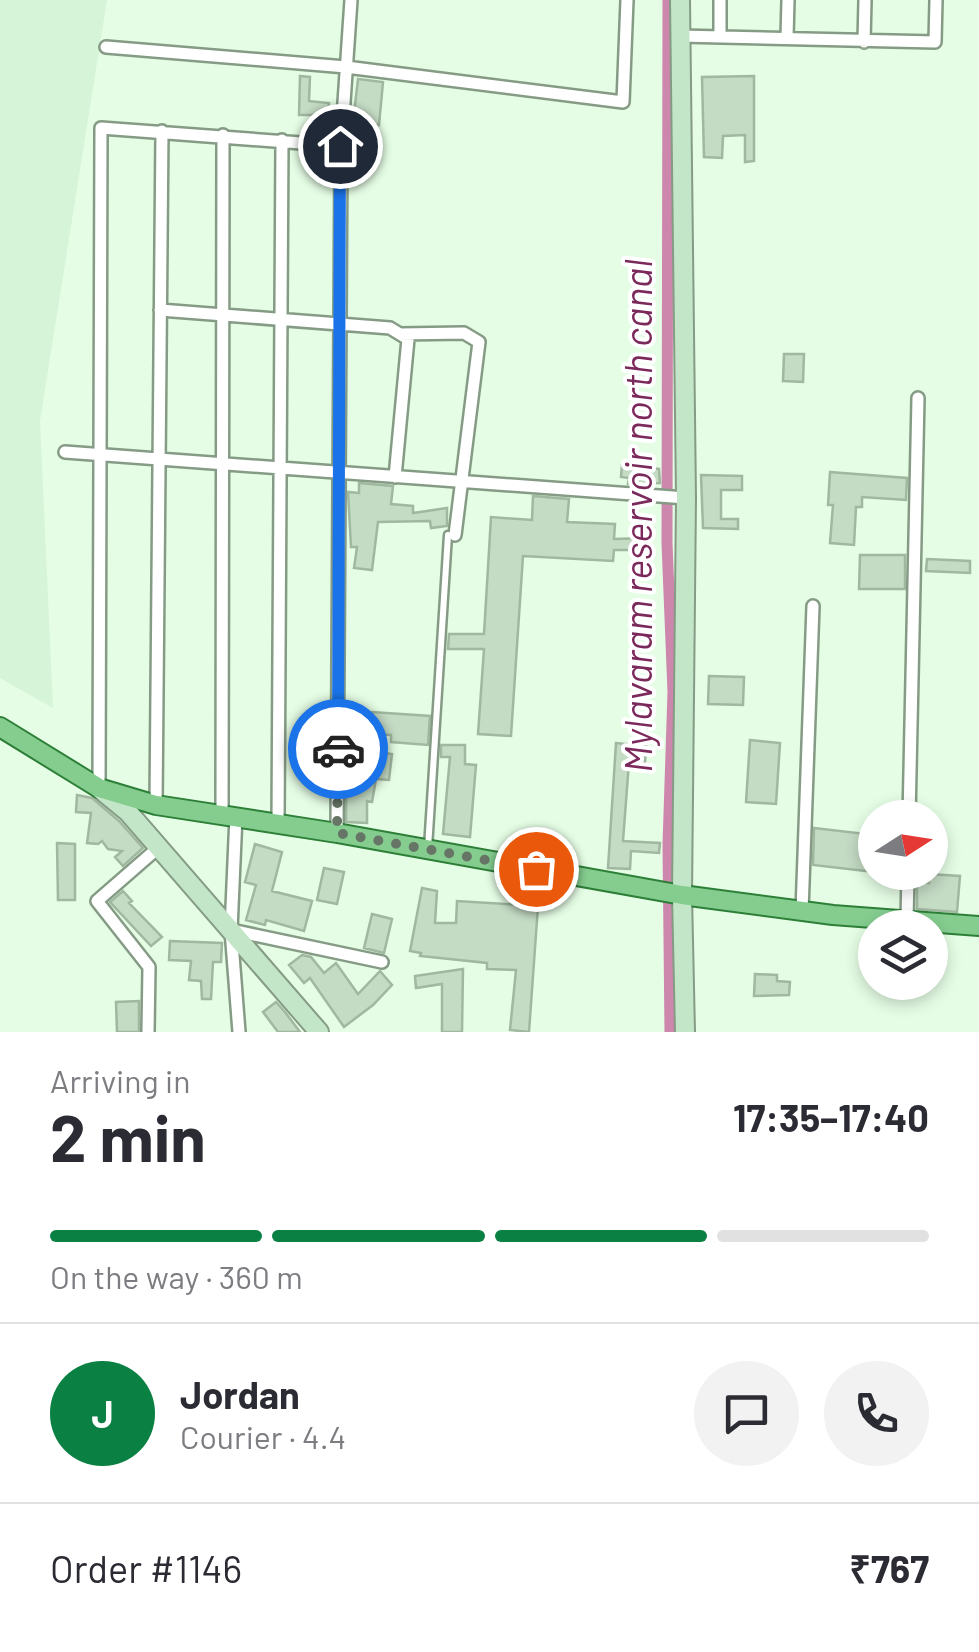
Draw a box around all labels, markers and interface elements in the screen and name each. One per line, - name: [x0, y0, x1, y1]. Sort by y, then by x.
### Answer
- pin: [298, 104, 383, 189]
- icon: home: [313, 119, 368, 174]
- water label: Mylavaram reservoir north canal: [614, 259, 660, 773]
- courier: [288, 699, 388, 799]
- icon: car: [311, 722, 366, 777]
- north arrow: [858, 800, 948, 890]
- map controls: [858, 800, 948, 1000]
- pin: [494, 827, 579, 912]
- icon: bag: [509, 842, 564, 897]
- button: layers: [858, 910, 948, 1000]
- text: Arriving in: [50, 1061, 190, 1099]
- text: 17:35–17:40: [733, 1094, 929, 1140]
- text: 2 min: [50, 1097, 206, 1175]
- text: On the way · 360 m: [50, 1257, 303, 1295]
- button: chat: [694, 1361, 799, 1466]
- button: phone: [824, 1361, 929, 1466]
- text: Jordan: [180, 1371, 300, 1417]
- text: J: [91, 1390, 114, 1436]
- text: Courier · 4.4: [180, 1417, 346, 1455]
- text: Order #1146: [50, 1545, 242, 1591]
- text: ₹767: [849, 1545, 929, 1591]

